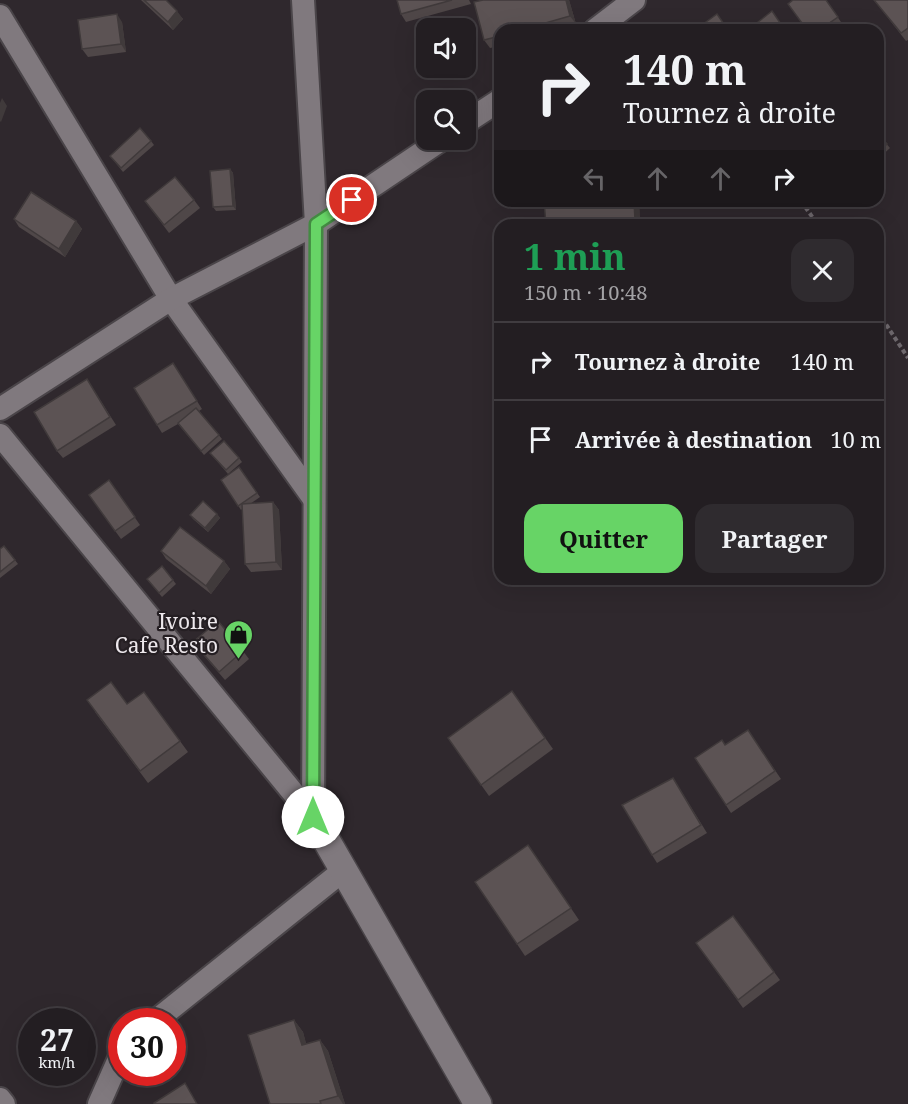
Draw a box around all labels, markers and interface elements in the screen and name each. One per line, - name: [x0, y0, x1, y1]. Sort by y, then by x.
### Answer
- map controls: [416, 18, 476, 150]
- button: sound: [416, 18, 476, 78]
- text: 140 m: [623, 40, 747, 97]
- icon: right: [524, 48, 602, 126]
- button: search: [416, 90, 476, 150]
- text: Tournez à droite: [623, 94, 836, 131]
- icon: left: [578, 162, 611, 195]
- icon: ahead: [641, 162, 674, 195]
- icon: ahead: [704, 162, 737, 195]
- icon: right: [767, 162, 800, 195]
- pin: [326, 174, 377, 225]
- icon: arrive: [335, 183, 368, 216]
- text: 1 min: [524, 232, 626, 281]
- button: close: [791, 239, 854, 302]
- text: 150 m · 10:48: [524, 279, 647, 306]
- icon: right: [524, 345, 557, 378]
- text: Tournez à droite: [575, 346, 760, 376]
- text: 140 m: [791, 346, 854, 376]
- icon: arrive: [524, 423, 557, 456]
- text: Arrivée à destination: [575, 424, 812, 454]
- text: 10 m: [830, 424, 881, 454]
- button: Quitter: [524, 504, 683, 573]
- button: Partager: [695, 504, 854, 573]
- place label: Ivoire Cafe Resto: [115, 607, 218, 659]
- shop icon: Ivoire Cafe Resto: [223, 618, 255, 660]
- position arrow: [281, 785, 345, 849]
- speed limit sign: 30: [108, 1008, 186, 1086]
- text: 27: [40, 1019, 74, 1060]
- text: km/h: [39, 1052, 75, 1072]

